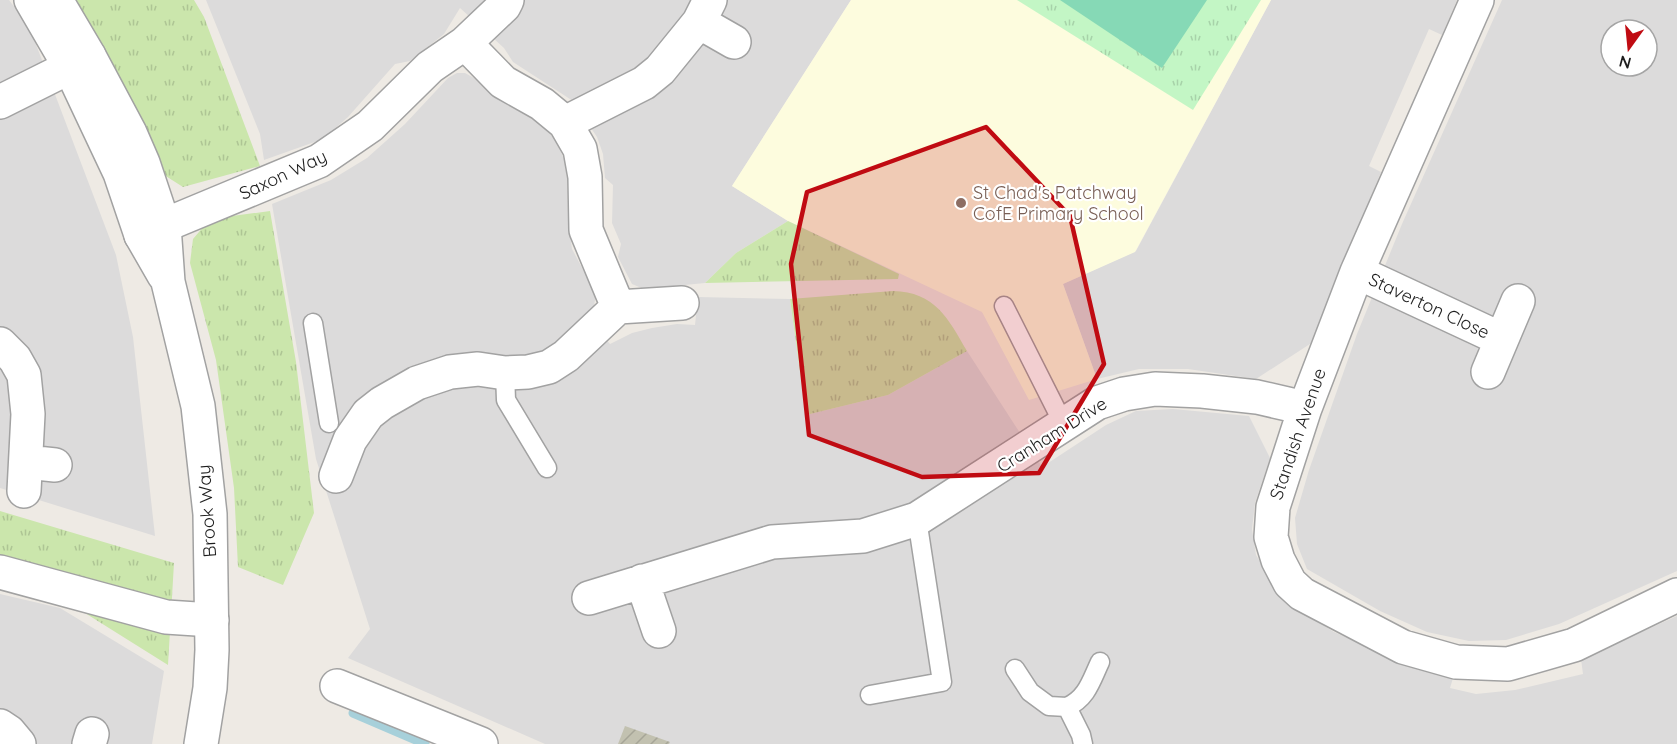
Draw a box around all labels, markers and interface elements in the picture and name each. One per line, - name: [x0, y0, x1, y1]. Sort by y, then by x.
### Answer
- north arrow: [1599, 18, 1659, 78]
- text: N: [1617, 51, 1633, 74]
- street label: Saxon Way: [235, 144, 330, 205]
- place label: St Chad's Patchway CofE Primary School: [973, 181, 1144, 225]
- marker: St Chad's Patchway CofE Primary School: [954, 196, 968, 210]
- street label: Staverton Close: [1365, 267, 1493, 344]
- street label: Standish Avenue: [1264, 365, 1331, 503]
- street label: Cranham Drive: [992, 392, 1111, 478]
- street label: Brook Way: [192, 464, 221, 558]

